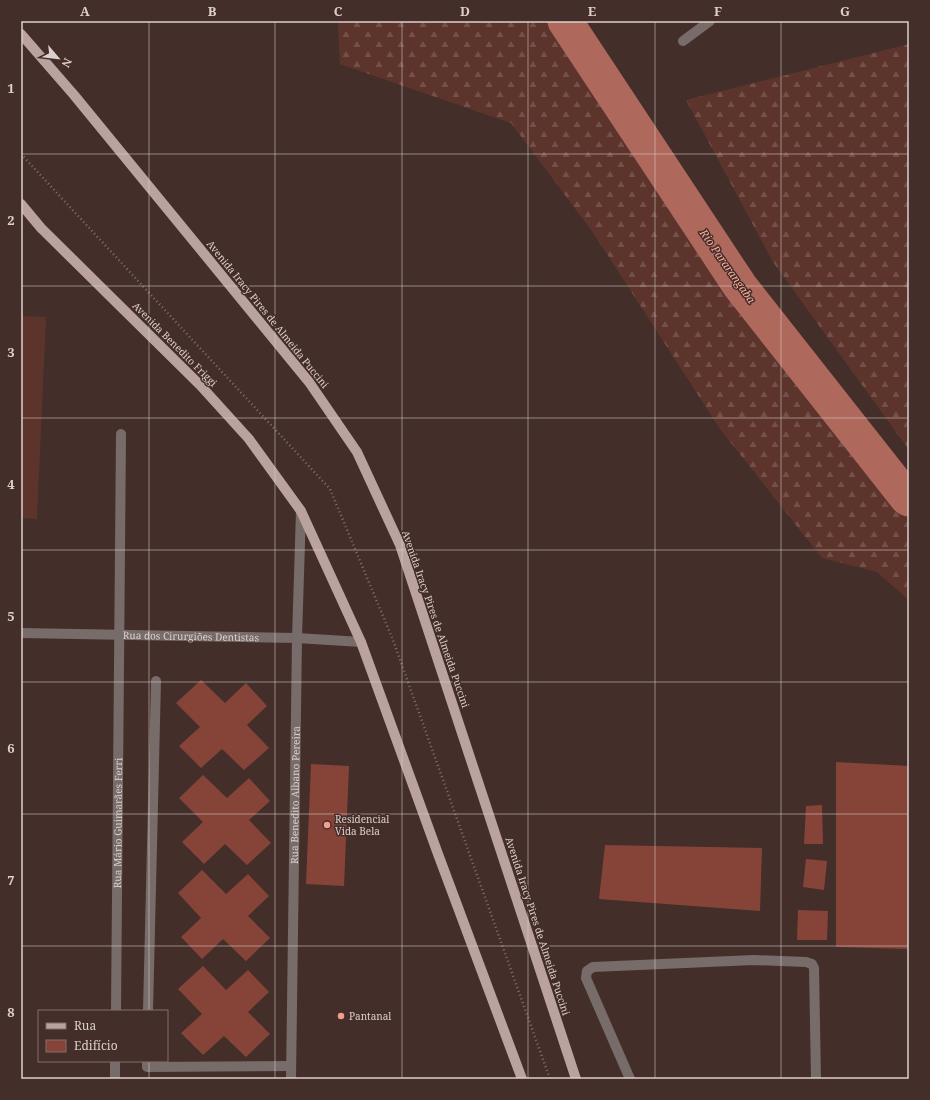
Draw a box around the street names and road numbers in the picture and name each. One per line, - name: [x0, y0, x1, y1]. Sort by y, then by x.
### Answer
- street label: Avenida Iracy Pires de Almeida Puccini: [204, 237, 333, 392]
- street label: Avenida Benedito Friggi: [130, 299, 221, 390]
- street label: Avenida Iracy Pires de Almeida Puccini: [399, 528, 473, 710]
- street label: Rua dos Cirurgiões Dentistas: [123, 628, 260, 644]
- street label: Rua Benedito Albano Pereira: [287, 726, 303, 864]
- street label: Rua Mário Guimarães Ferri: [110, 757, 125, 888]
- street label: Avenida Iracy Pires de Almeida Puccini: [502, 835, 574, 1018]

